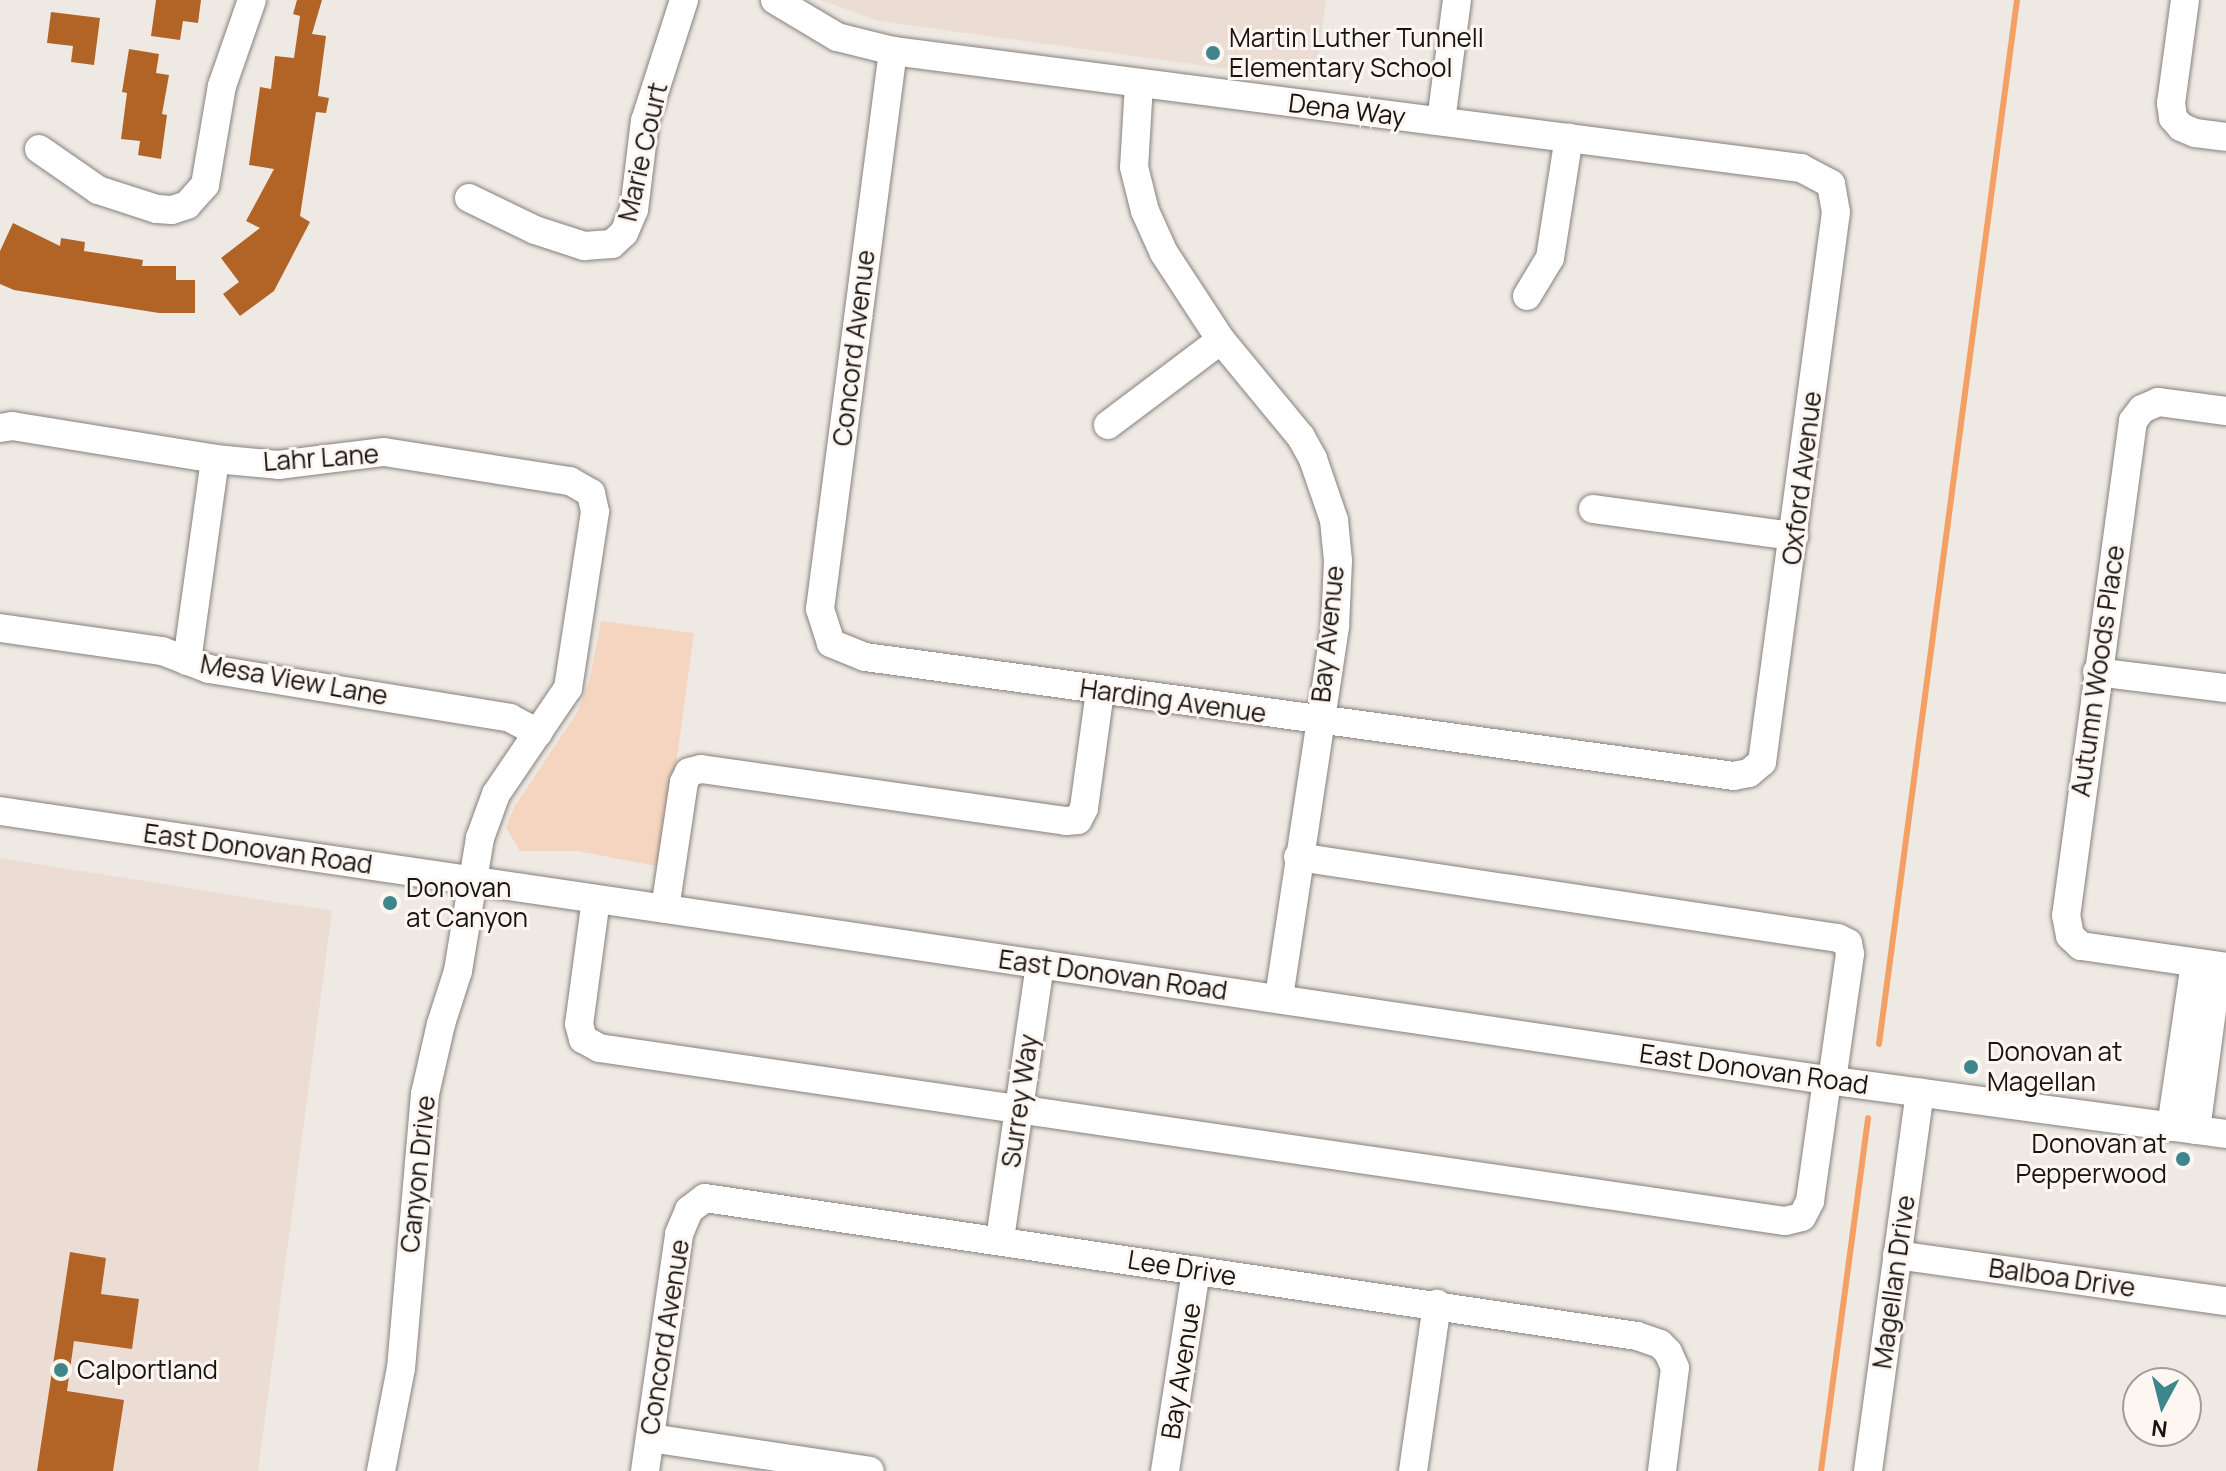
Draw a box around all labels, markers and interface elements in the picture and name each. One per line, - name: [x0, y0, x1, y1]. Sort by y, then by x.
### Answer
- place label: Martin Luther Tunnell Elementary School: [1229, 22, 1484, 84]
- marker: Martin Luther Tunnell Elementary School: [1204, 44, 1222, 62]
- street label: Marie Court: [612, 80, 674, 224]
- street label: Dena Way: [1287, 87, 1407, 133]
- street label: Concord Avenue: [826, 248, 882, 448]
- street label: Oxford Avenue: [1776, 389, 1828, 567]
- street label: Lahr Lane: [262, 438, 380, 478]
- street label: Autumn Woods Place: [2065, 543, 2131, 799]
- street label: Bay Avenue: [1305, 564, 1351, 704]
- street label: Mesa View Lane: [198, 648, 390, 712]
- street label: Harding Avenue: [1078, 672, 1268, 730]
- street label: East Donovan Road: [142, 817, 374, 881]
- place label: Donovan at Canyon: [406, 872, 528, 934]
- marker: Donovan at Canyon: [381, 894, 399, 912]
- street label: East Donovan Road: [997, 943, 1229, 1007]
- street label: Surrey Way: [995, 1032, 1045, 1170]
- place label: Donovan at Magellan: [1987, 1036, 2122, 1098]
- street label: East Donovan Road: [1638, 1037, 1870, 1101]
- marker: Donovan at Magellan: [1962, 1058, 1980, 1076]
- street label: Canyon Drive: [394, 1094, 442, 1254]
- place label: Donovan at Pepperwood: [2016, 1128, 2167, 1190]
- marker: Donovan at Pepperwood: [2174, 1150, 2192, 1168]
- street label: Magellan Drive: [1866, 1193, 1922, 1371]
- street label: Concord Avenue: [634, 1237, 696, 1437]
- street label: Lee Drive: [1125, 1244, 1239, 1292]
- street label: Balboa Drive: [1987, 1252, 2137, 1304]
- street label: Bay Avenue: [1155, 1301, 1207, 1441]
- place label: Calportland: [77, 1354, 218, 1386]
- marker: Calportland: [52, 1361, 70, 1379]
- north arrow: [2122, 1367, 2202, 1447]
- text: N: [2150, 1413, 2169, 1445]

